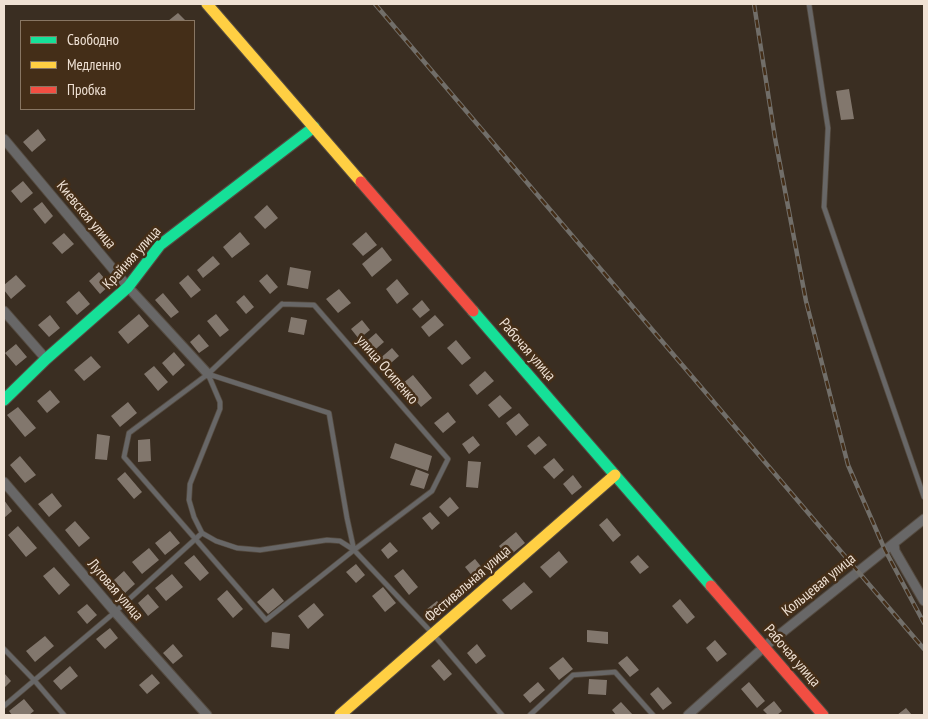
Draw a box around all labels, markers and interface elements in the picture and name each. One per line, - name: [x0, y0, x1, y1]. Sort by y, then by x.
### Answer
- legend: [20, 20, 195, 110]
- text: Свободно: [67, 30, 119, 49]
- text: Медленно: [67, 55, 121, 74]
- text: Пробка: [67, 80, 106, 99]
- street label: Киевская улица: [52, 177, 120, 253]
- street label: Крайняя улица: [99, 223, 165, 293]
- street label: Рабочая улица: [495, 315, 559, 385]
- street label: улица Осипенко: [352, 332, 422, 408]
- street label: Фестивальная улица: [421, 542, 515, 626]
- street label: Кольцевая улица: [779, 550, 859, 620]
- street label: Луговая улица: [83, 556, 147, 624]
- street label: Рабочая улица: [760, 621, 824, 691]

